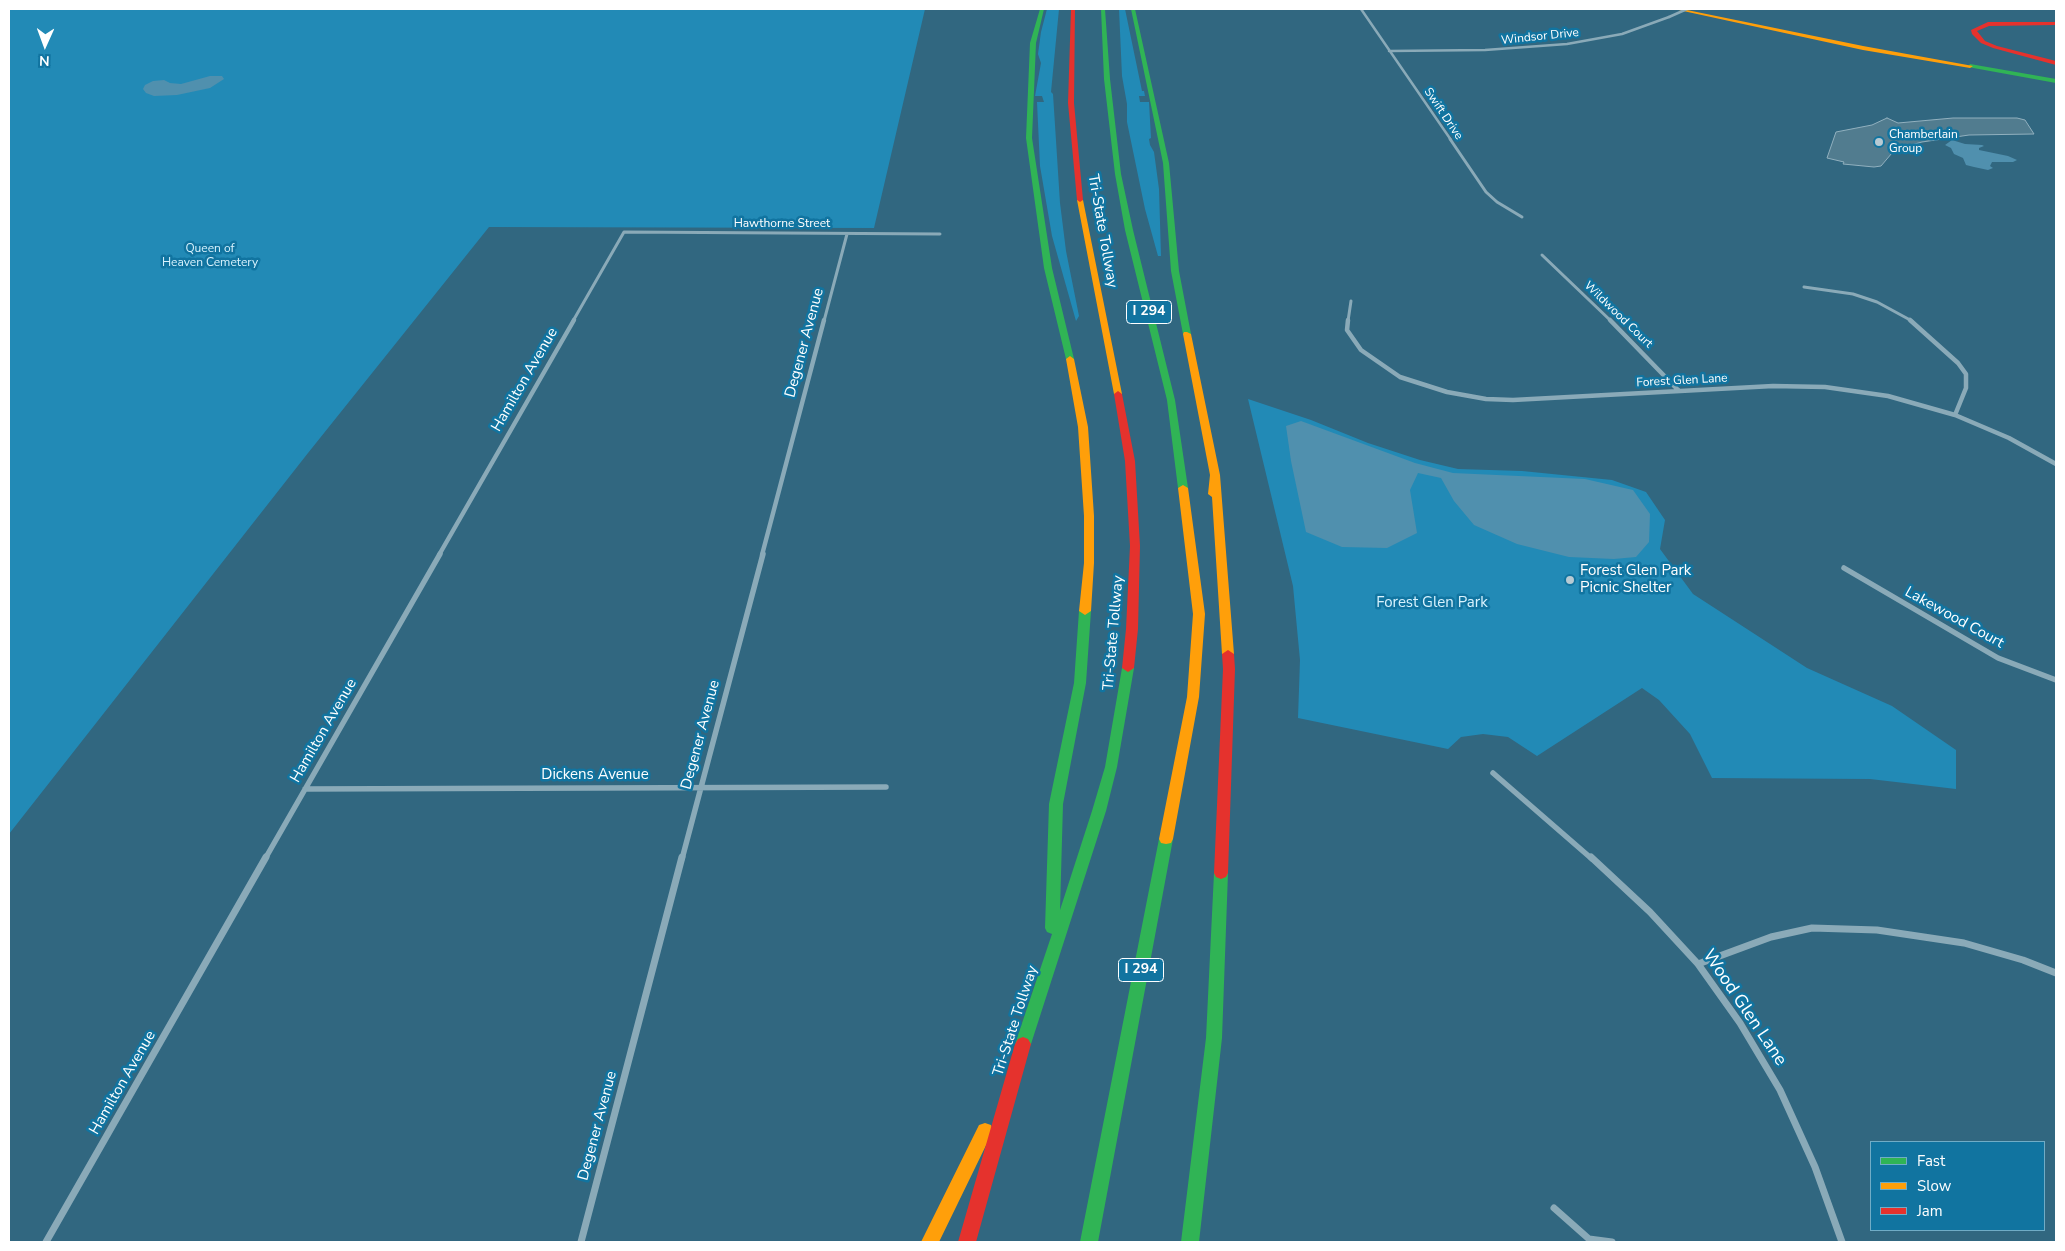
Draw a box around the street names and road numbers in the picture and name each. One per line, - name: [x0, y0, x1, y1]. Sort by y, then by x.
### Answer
- street label: Windsor Drive: [1500, 26, 1580, 48]
- street label: Swift Drive: [1420, 85, 1466, 143]
- street label: Tri-State Tollway: [1083, 173, 1121, 289]
- street label: Hawthorne Street: [734, 217, 830, 231]
- street label: Wildwood Court: [1581, 279, 1655, 351]
- street label: Degener Avenue: [782, 286, 828, 400]
- road number: I 294: [1126, 300, 1172, 324]
- street label: Hamilton Avenue: [488, 325, 562, 435]
- street label: Forest Glen Lane: [1636, 371, 1728, 391]
- street label: Tri-State Tollway: [1100, 575, 1128, 691]
- street label: Lakewood Court: [1901, 583, 2007, 653]
- street label: Hamilton Avenue: [287, 676, 361, 786]
- street label: Degener Avenue: [678, 678, 724, 792]
- street label: Dickens Avenue: [541, 766, 649, 784]
- street label: Wood Glen Lane: [1697, 946, 1791, 1070]
- road number: I 294: [1118, 958, 1164, 982]
- street label: Tri-State Tollway: [990, 963, 1042, 1079]
- street label: Hamilton Avenue: [86, 1028, 160, 1138]
- street label: Degener Avenue: [575, 1069, 621, 1183]

